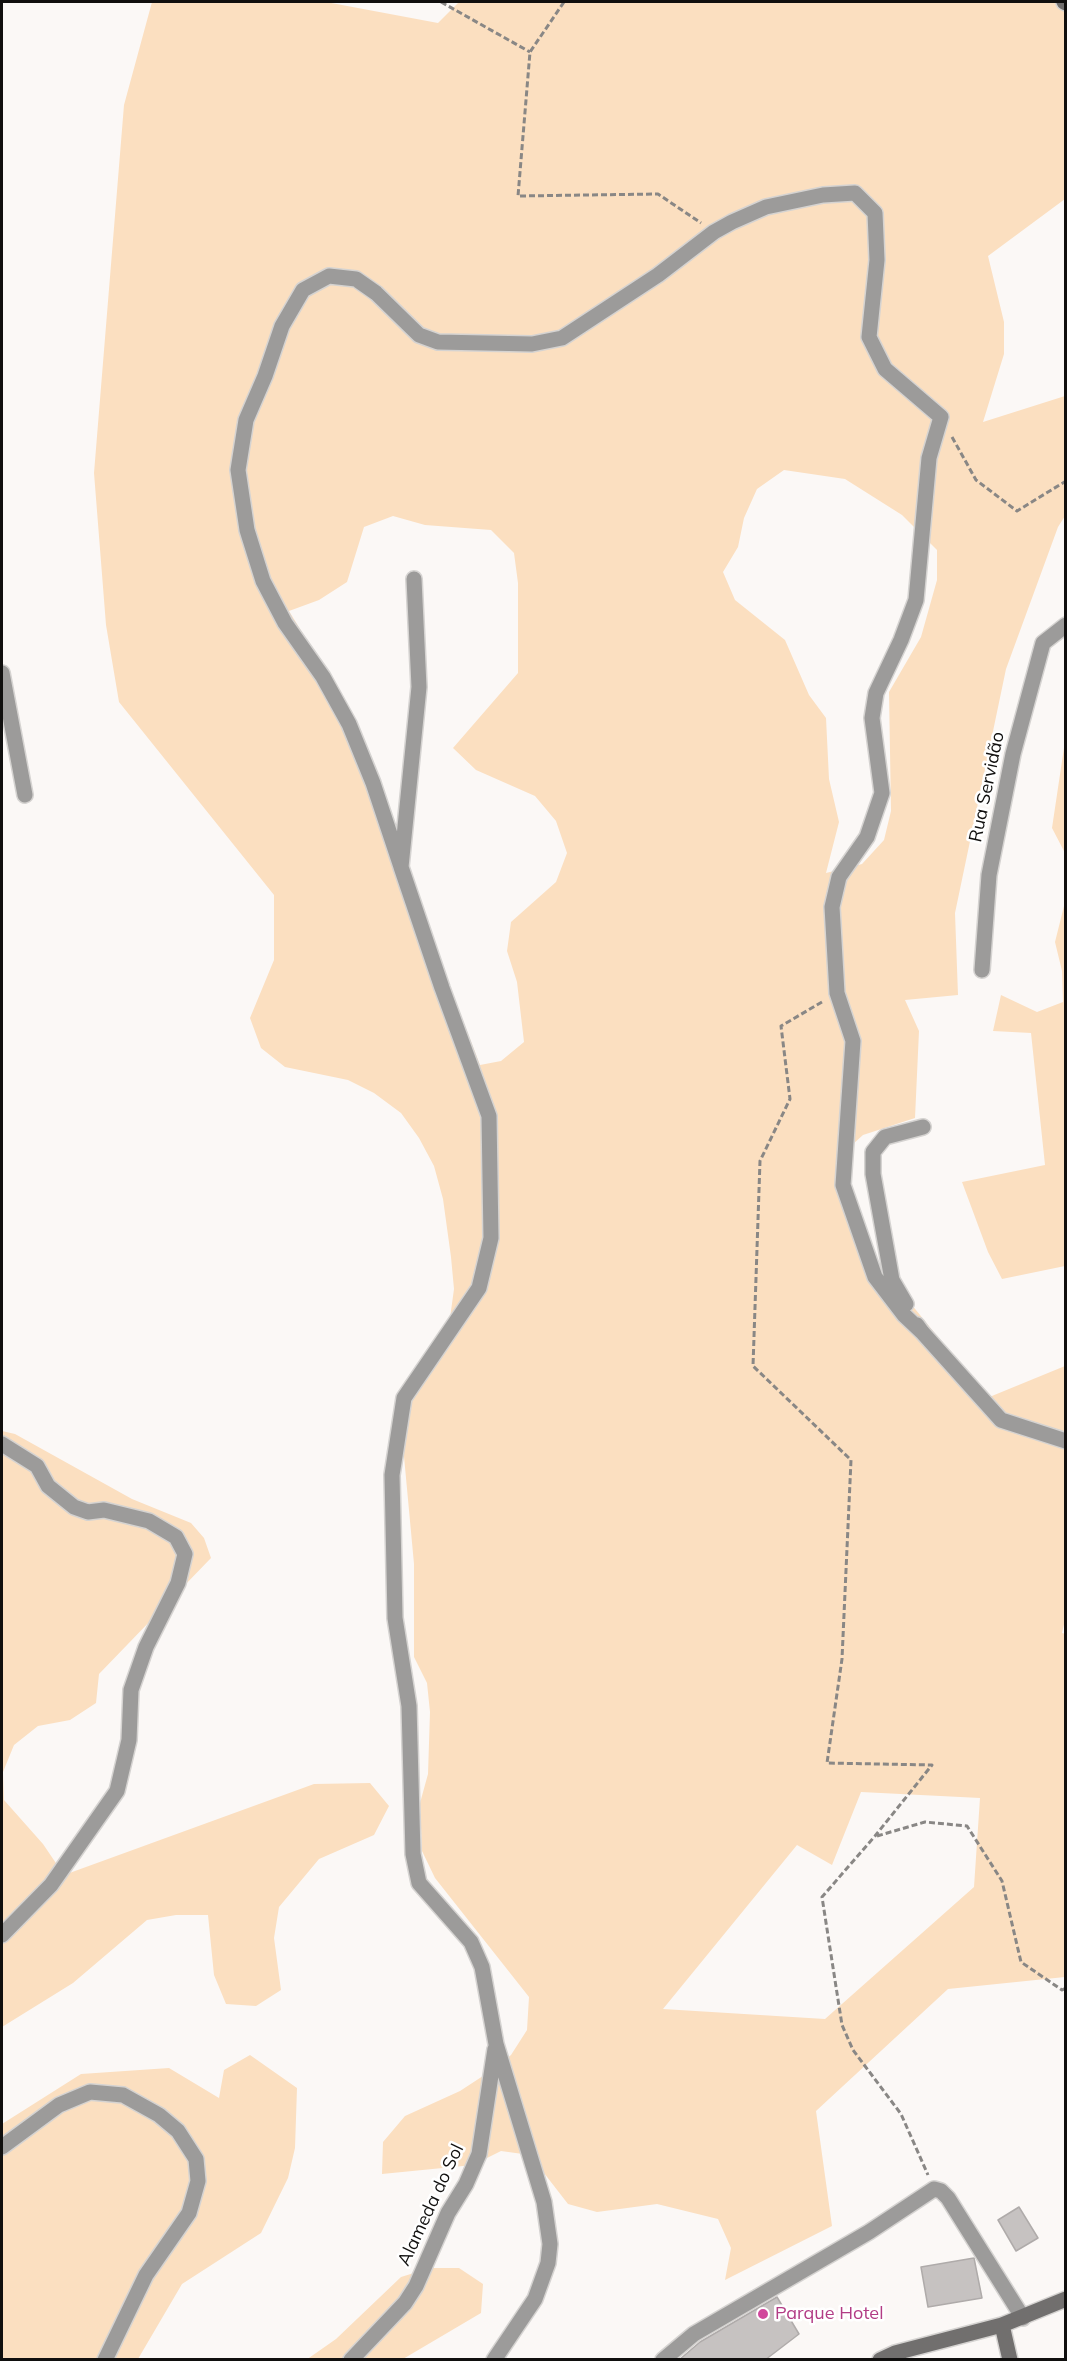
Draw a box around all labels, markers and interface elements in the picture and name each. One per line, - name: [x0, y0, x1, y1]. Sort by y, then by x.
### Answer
- street label: Rua Servidão: [965, 730, 1009, 844]
- street label: Alameda do Sol: [393, 2141, 469, 2269]
- place label: Parque Hotel: [775, 2303, 883, 2325]
- marker: Parque Hotel: [756, 2307, 770, 2321]

